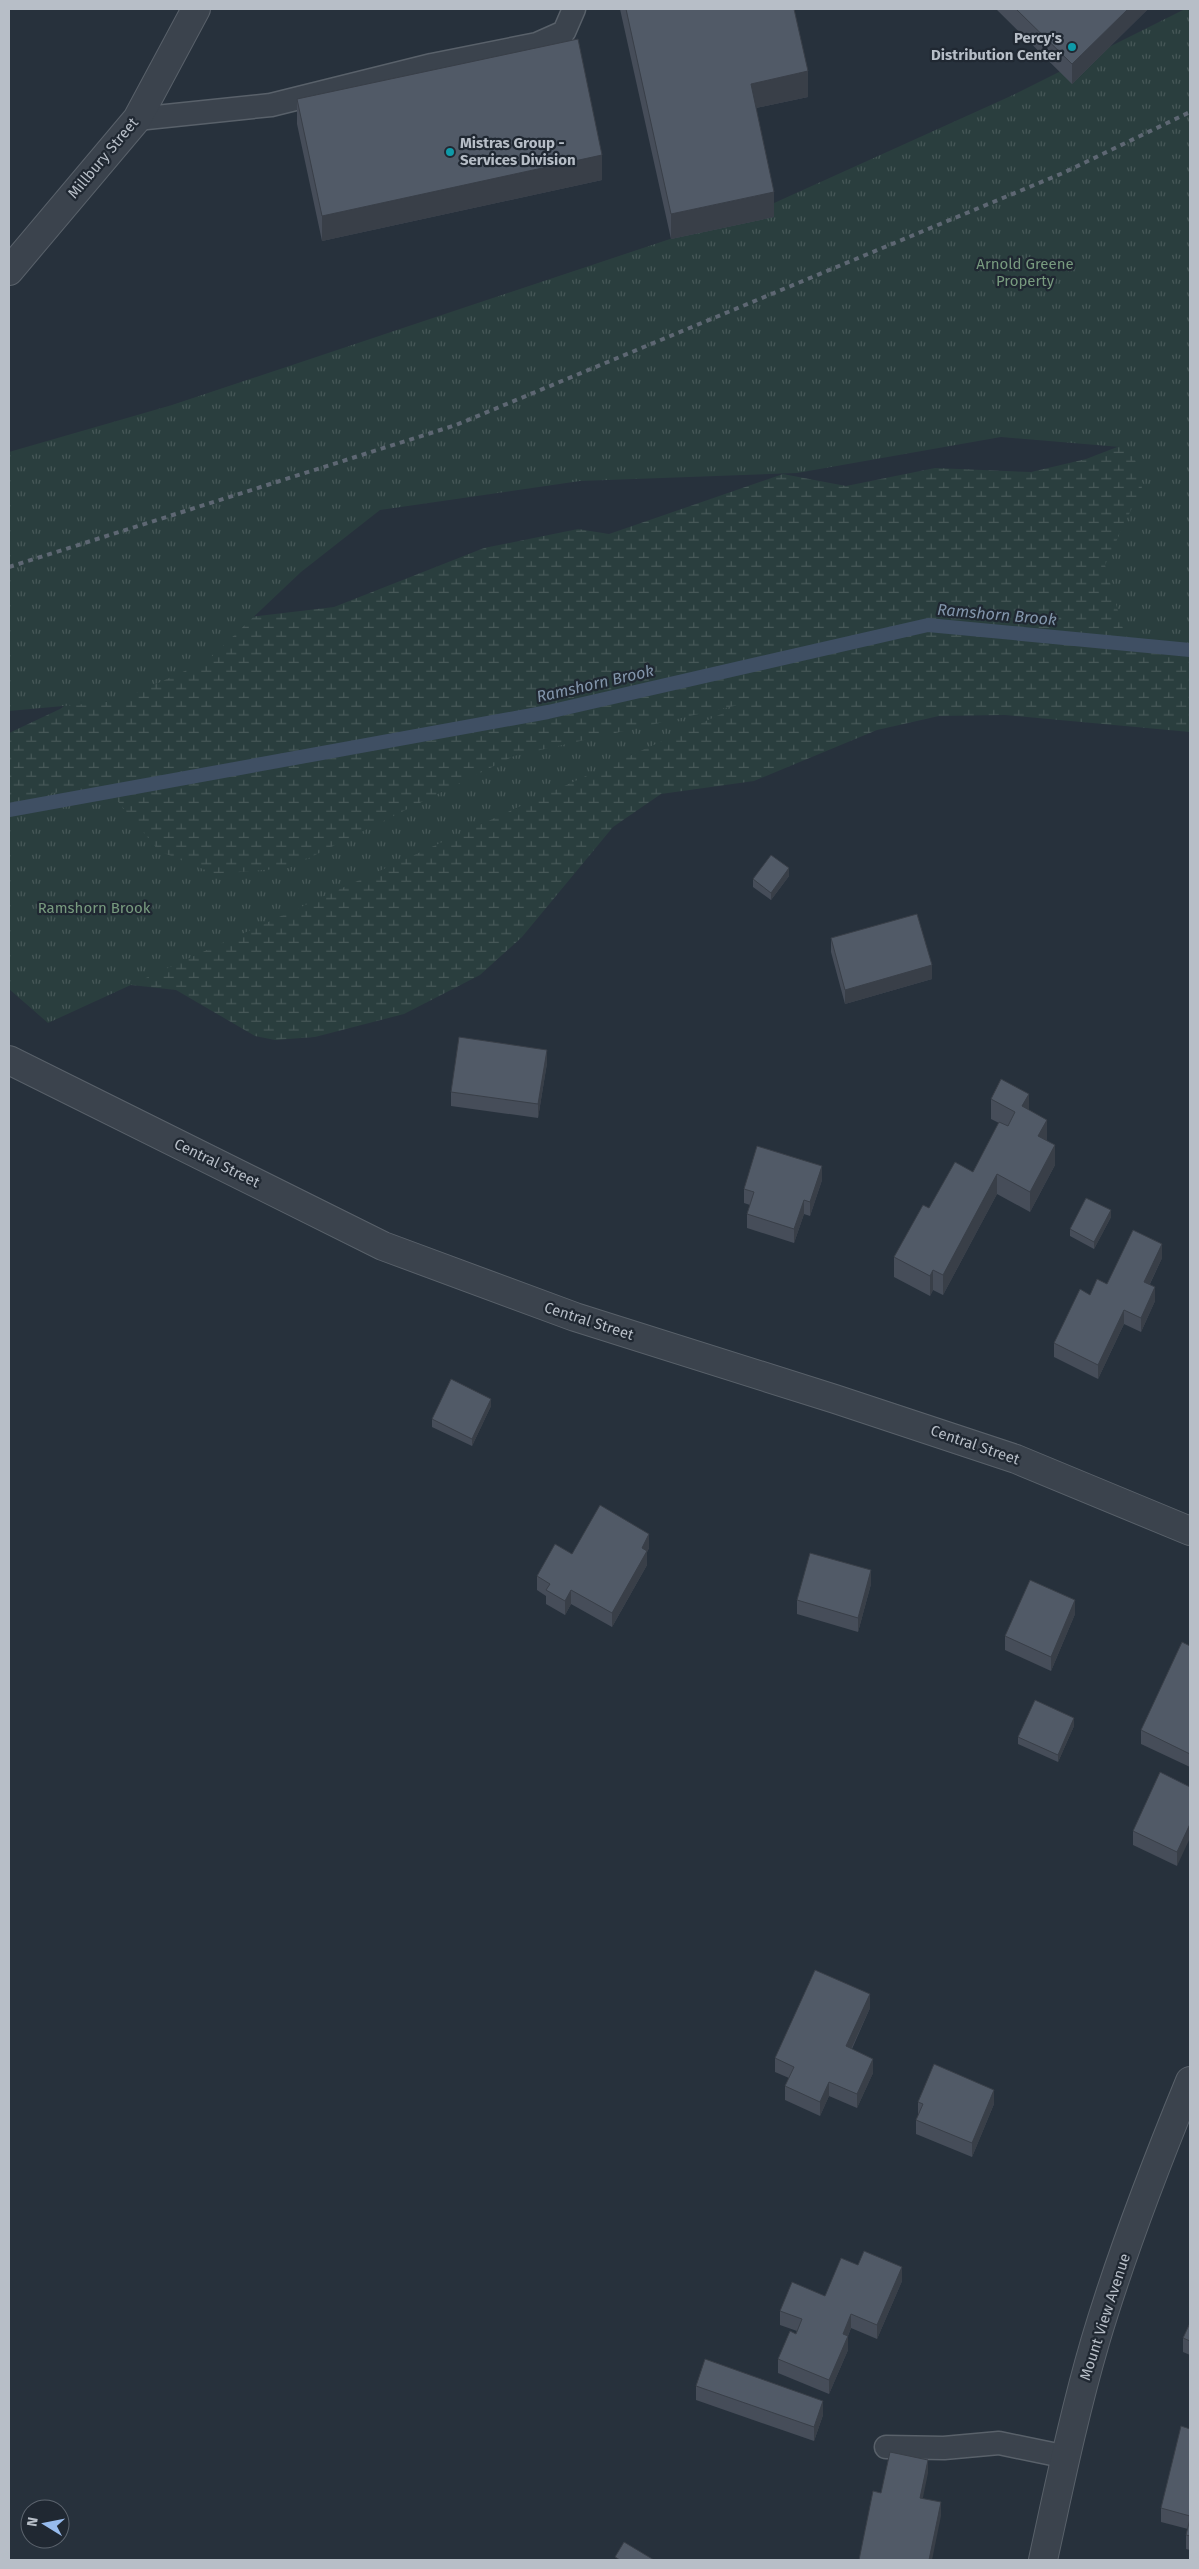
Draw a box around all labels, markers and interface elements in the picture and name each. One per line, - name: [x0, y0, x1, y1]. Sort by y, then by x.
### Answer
- place label: Percy's Distribution Center: [931, 29, 1063, 64]
- marker: Percy's Distribution Center: [1066, 41, 1078, 53]
- street label: Millbury Street: [64, 113, 142, 202]
- place label: Mistras Group - Services Division: [460, 134, 576, 169]
- marker: Mistras Group - Services Division: [444, 146, 456, 158]
- park label: Arnold Greene Property: [976, 255, 1074, 290]
- water label: Ramshorn Brook: [936, 600, 1058, 629]
- water label: Ramshorn Brook: [535, 661, 656, 706]
- park label: Ramshorn Brook: [38, 899, 151, 917]
- street label: Central Street: [171, 1135, 263, 1192]
- street label: Central Street: [542, 1298, 636, 1344]
- street label: Central Street: [928, 1421, 1022, 1469]
- street label: Mount View Avenue: [1076, 2251, 1134, 2383]
- north arrow: [20, 2499, 70, 2549]
- text: N: [24, 2516, 42, 2528]

